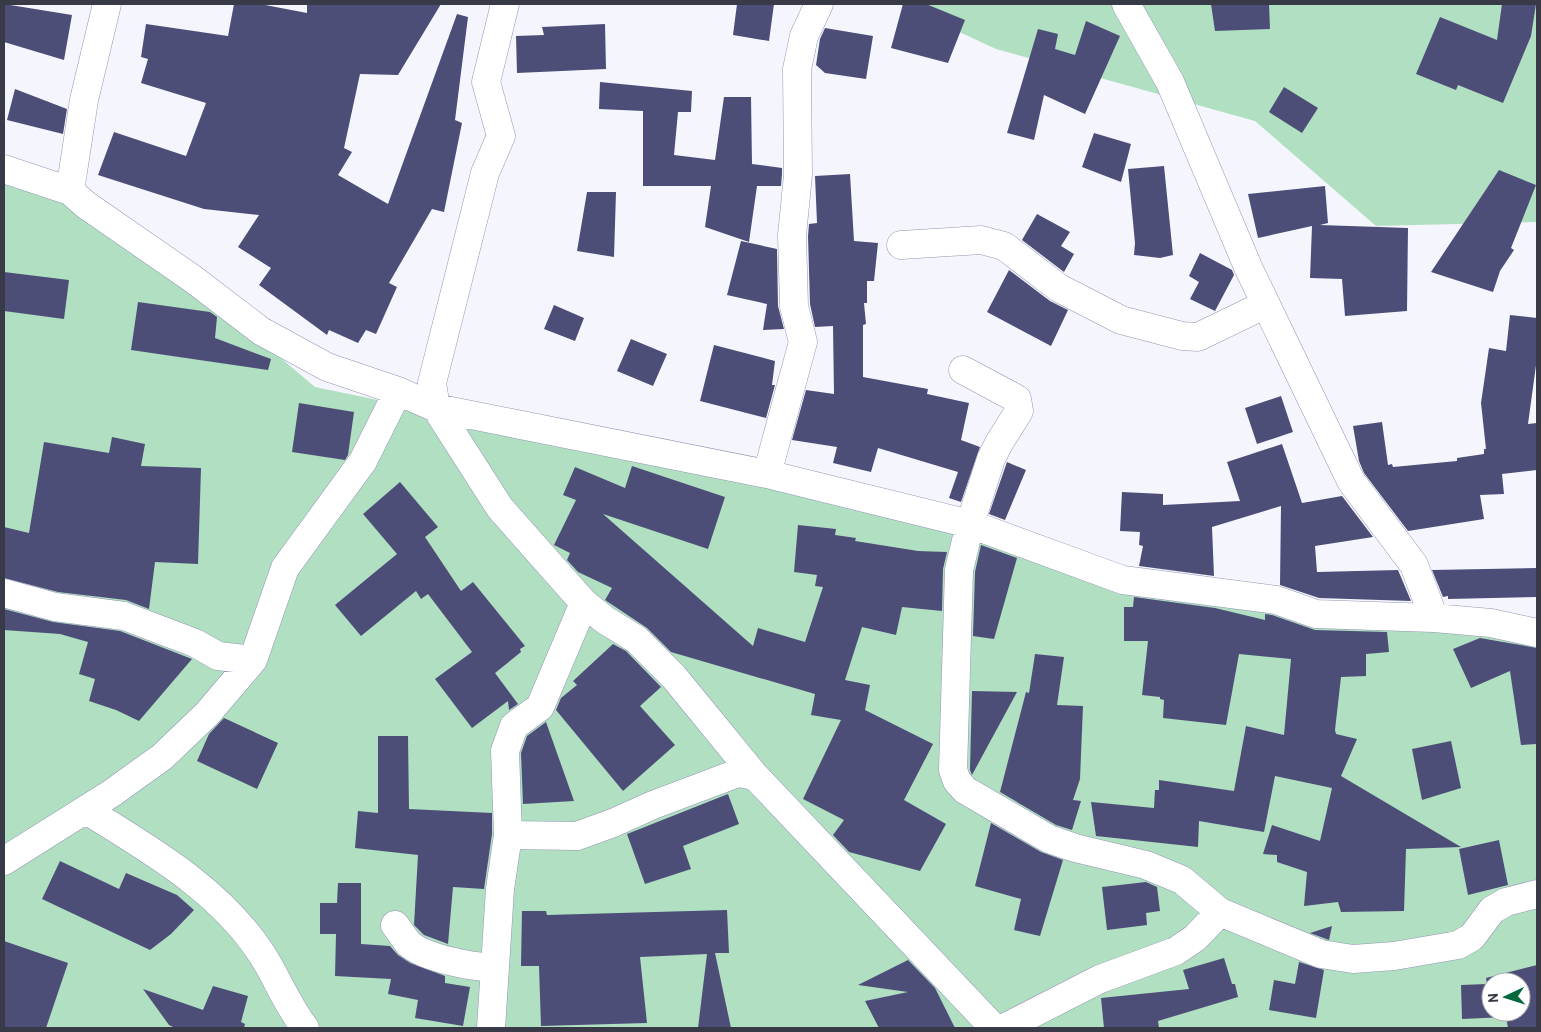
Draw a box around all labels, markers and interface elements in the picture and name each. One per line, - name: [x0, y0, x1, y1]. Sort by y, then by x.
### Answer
- north arrow: [1481, 972, 1531, 1022]
- text: N: [1484, 993, 1501, 1003]

